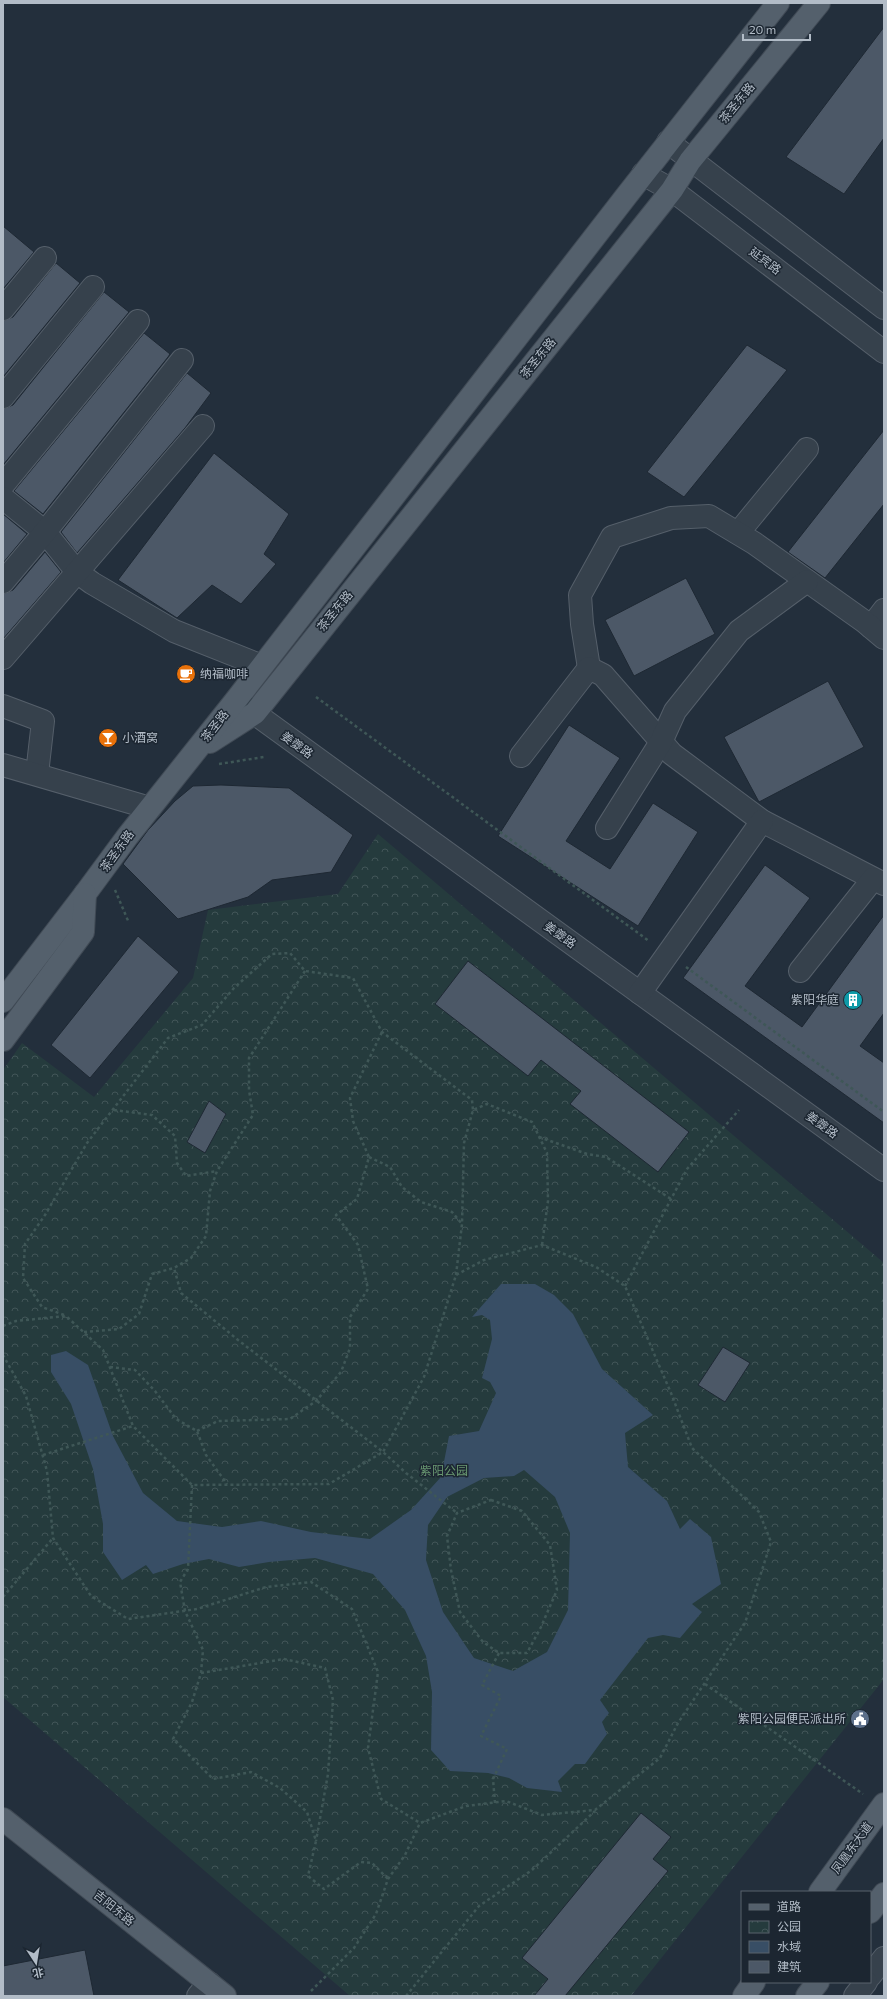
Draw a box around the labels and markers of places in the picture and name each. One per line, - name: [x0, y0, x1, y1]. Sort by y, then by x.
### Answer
- cafe icon: 纳福咖啡: [175, 663, 197, 685]
- place label: 纳福咖啡: [200, 666, 248, 680]
- bar icon: 小酒窝: [97, 727, 119, 749]
- place label: 小酒窝: [122, 730, 158, 744]
- building icon: 紫阳华庭: [842, 989, 864, 1011]
- place label: 紫阳华庭: [791, 992, 839, 1006]
- public building icon: 紫阳公园便民派出所: [849, 1708, 871, 1730]
- place label: 紫阳公园便民派出所: [738, 1711, 846, 1725]

